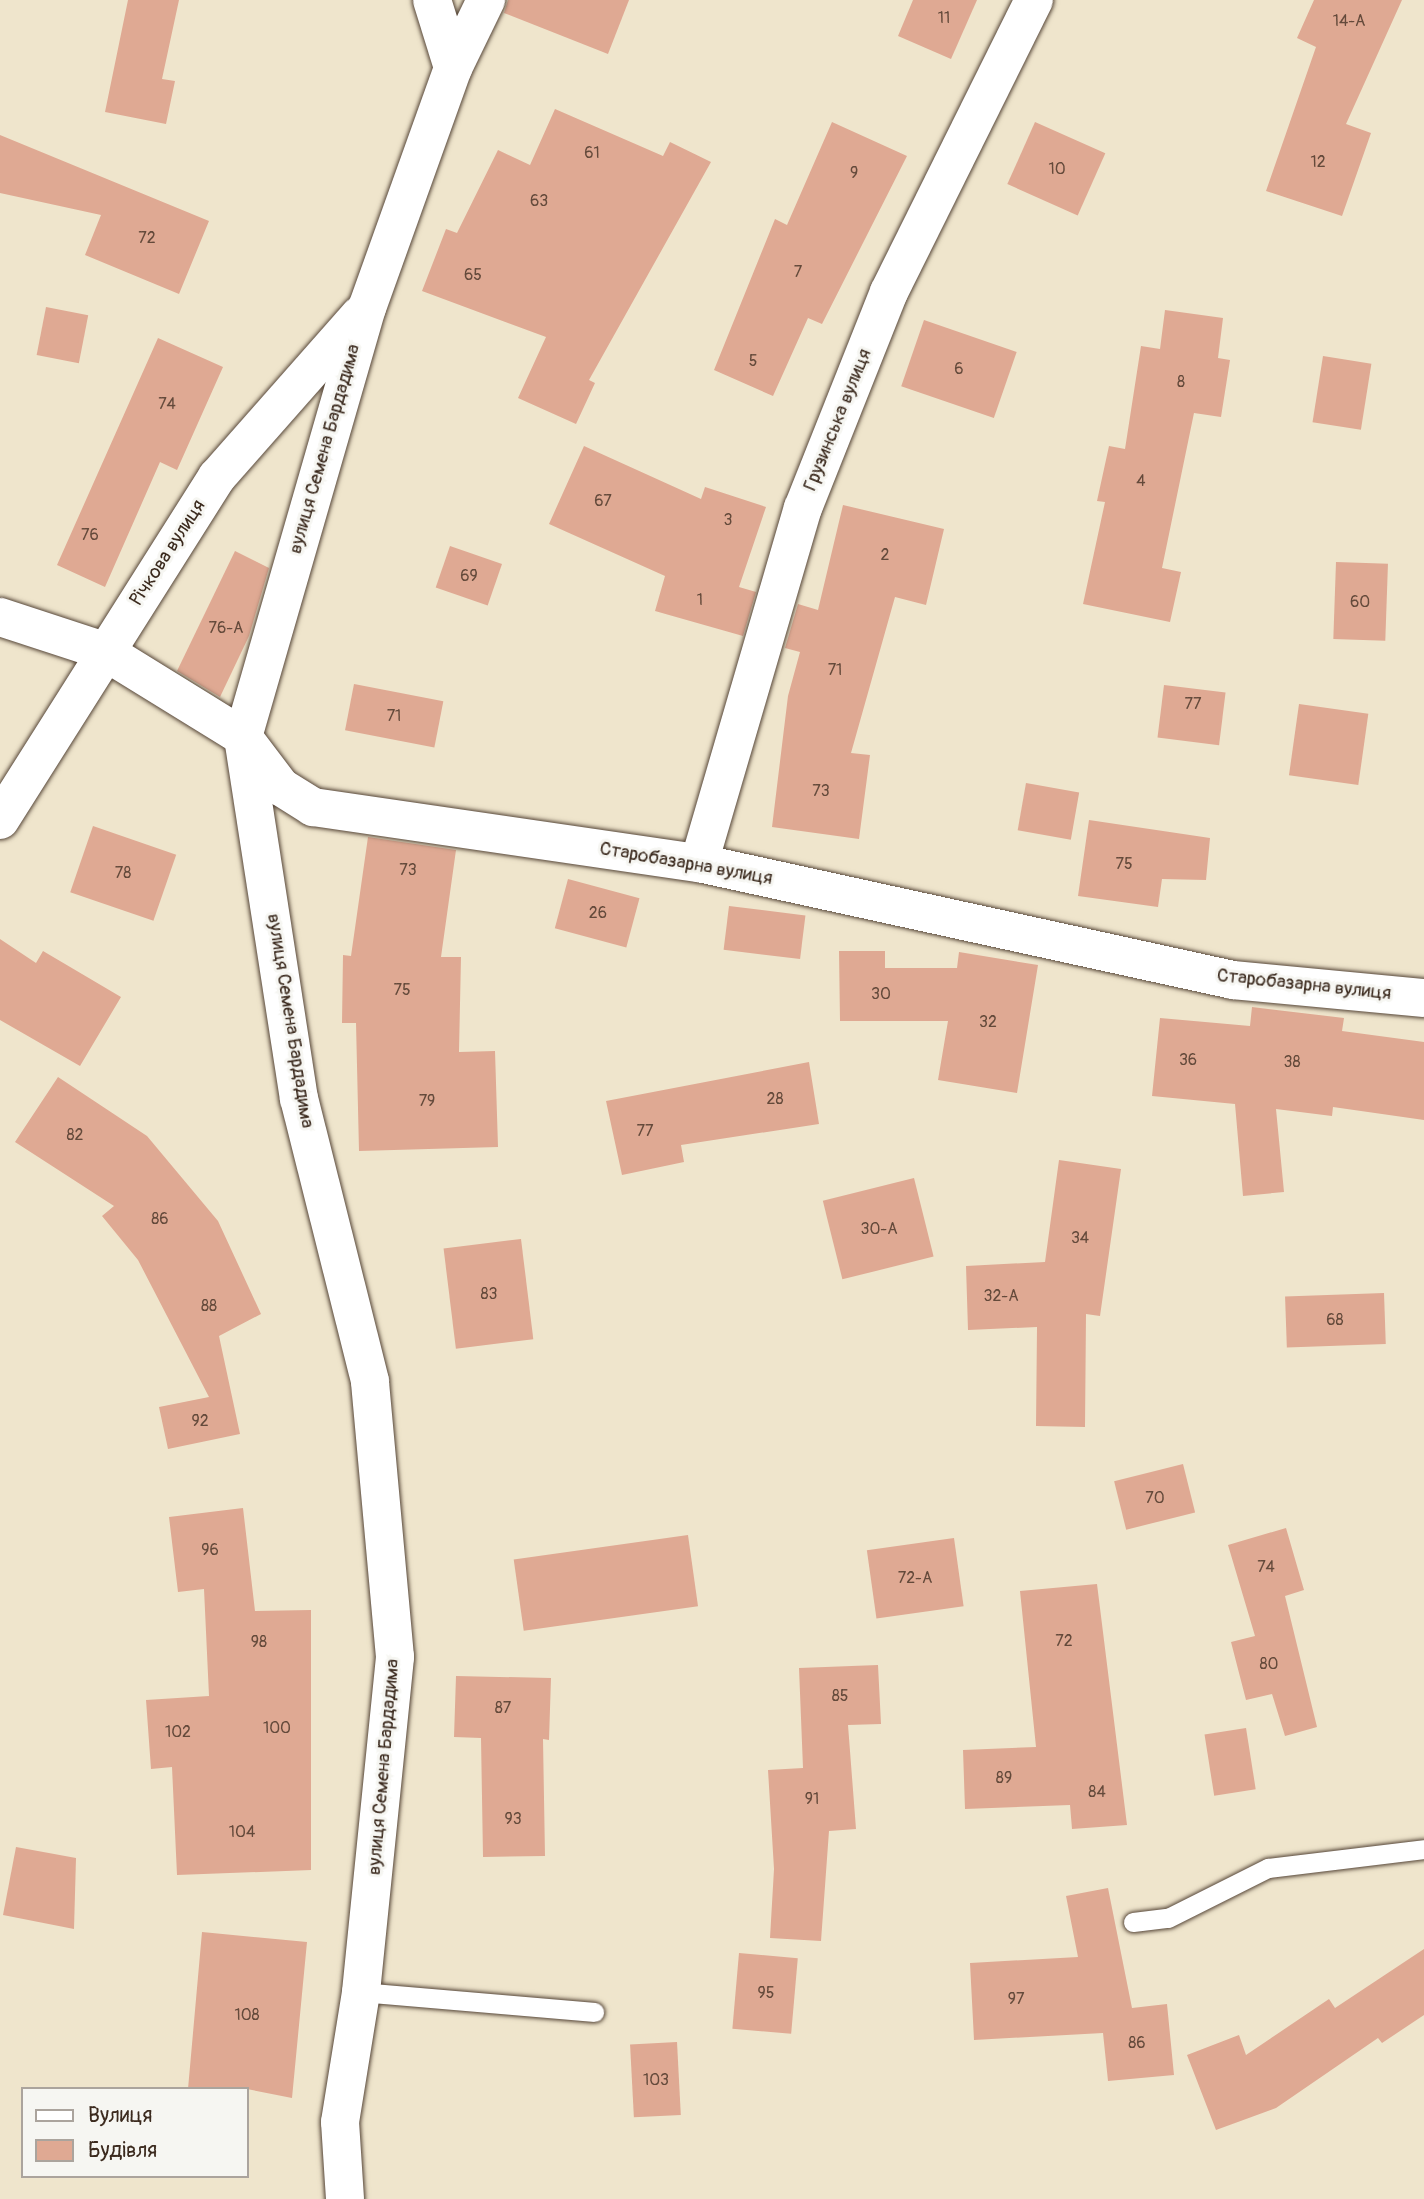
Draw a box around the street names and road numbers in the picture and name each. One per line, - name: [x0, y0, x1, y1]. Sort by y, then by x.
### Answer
- street label: вулиця Семена Бардадима: [284, 342, 366, 556]
- street label: Грузинська вулиця: [799, 346, 877, 494]
- street label: Річкова вулиця: [125, 496, 211, 610]
- street label: Старобазарна вулиця: [598, 838, 774, 890]
- street label: вулиця Семена Бардадима: [262, 912, 318, 1130]
- street label: Старобазарна вулиця: [1216, 965, 1392, 1005]
- street label: вулиця Семена Бардадима: [363, 1658, 405, 1876]

